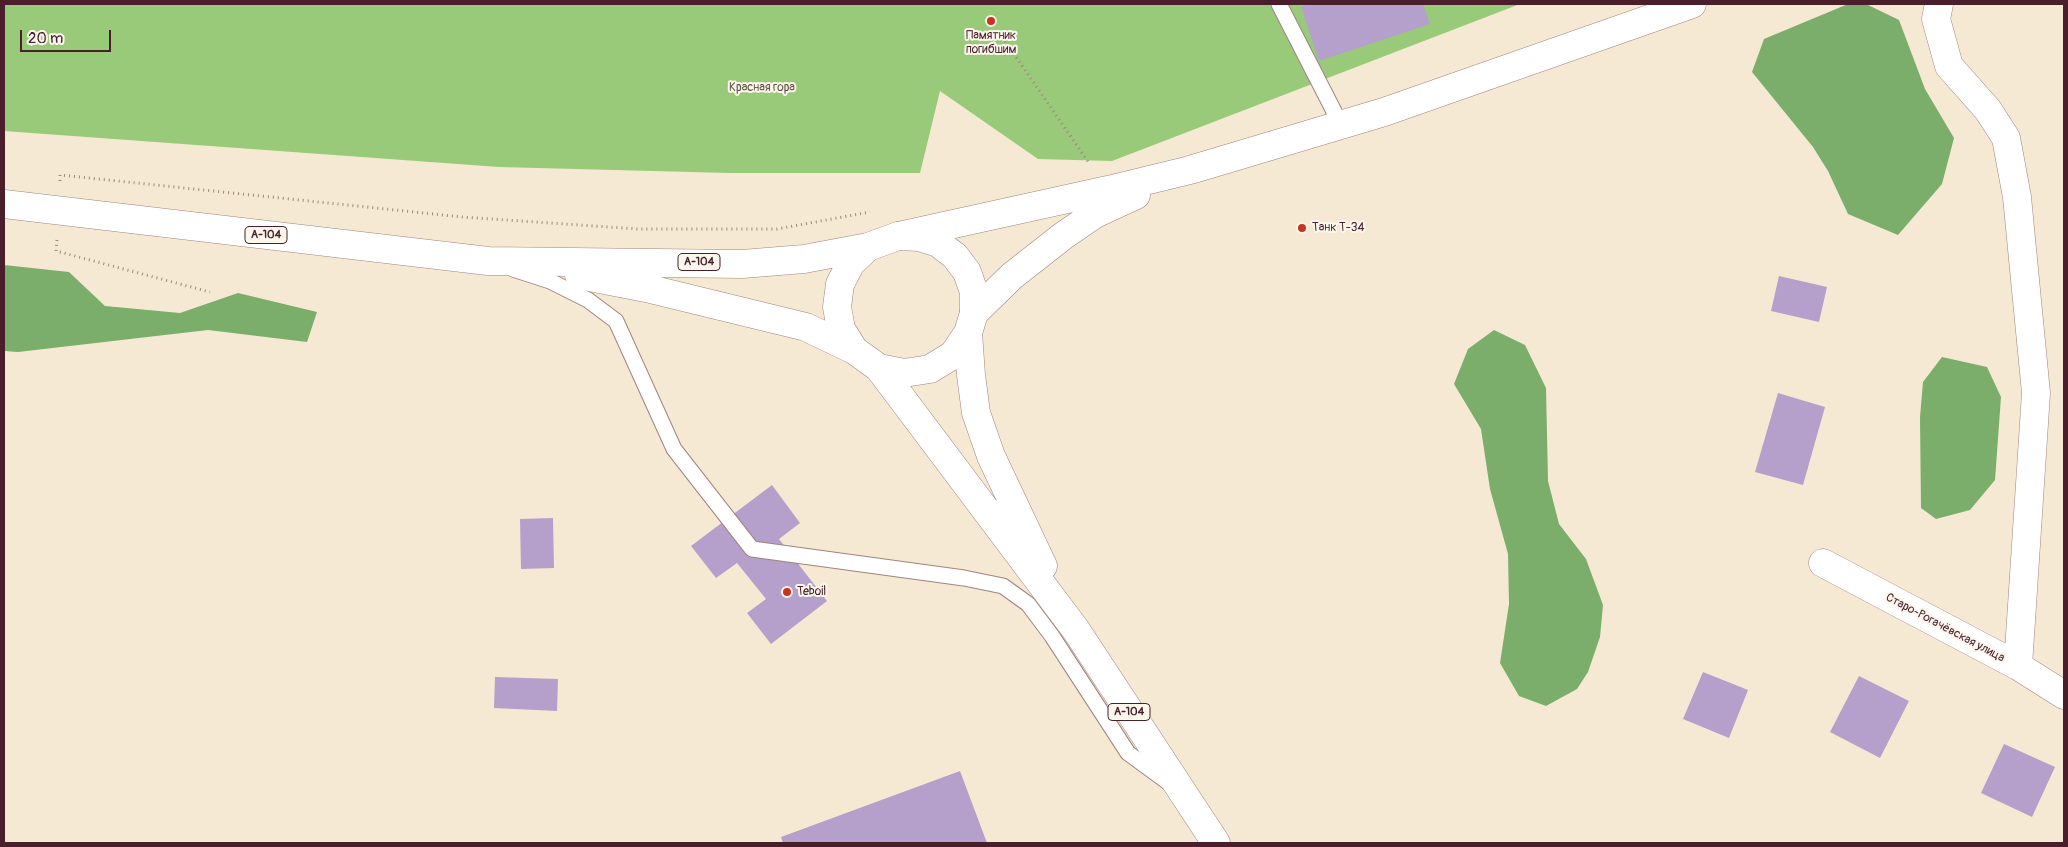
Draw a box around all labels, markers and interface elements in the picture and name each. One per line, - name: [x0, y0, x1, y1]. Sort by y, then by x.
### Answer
- marker: Памятник погибшим: [985, 15, 997, 27]
- scale bar: [22, 20, 114, 52]
- text: 20 m: [28, 29, 63, 48]
- place label: Памятник погибшим: [966, 29, 1016, 57]
- park label: Красная гора: [729, 81, 795, 95]
- place label: Танк Т-34: [1312, 221, 1364, 235]
- marker: Танк Т-34: [1296, 222, 1308, 234]
- road number: А-104: [245, 226, 287, 244]
- road number: А-104: [678, 253, 720, 270]
- place label: Teboil: [797, 585, 826, 599]
- marker: Teboil: [781, 586, 793, 598]
- street label: Старо-Рогачёвская улица: [1883, 590, 2007, 666]
- road number: А-104: [1108, 704, 1150, 720]

